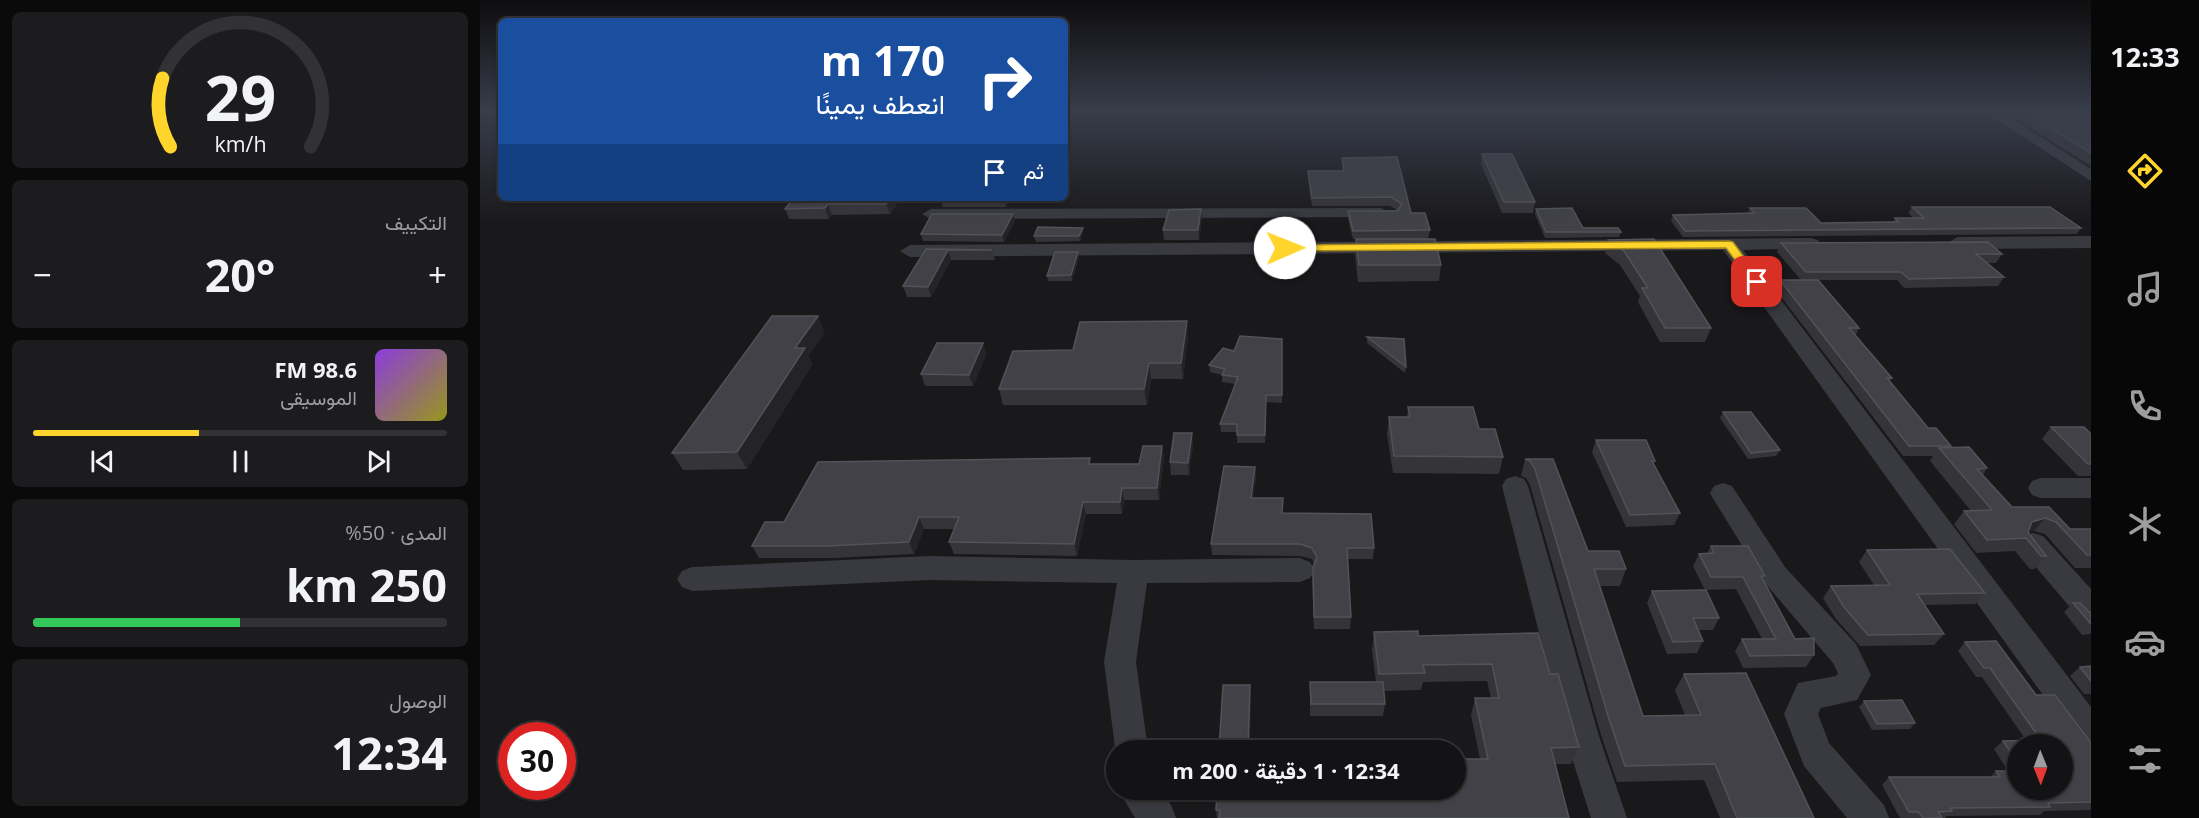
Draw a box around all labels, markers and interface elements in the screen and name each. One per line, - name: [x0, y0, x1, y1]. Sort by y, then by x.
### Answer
- text: 170 m: [821, 31, 945, 88]
- text: 12:33: [2110, 38, 2180, 75]
- icon: right: [966, 42, 1044, 120]
- text: 29: [204, 54, 276, 139]
- text: انعطف يمينًا: [815, 85, 945, 122]
- text: km/h: [214, 129, 266, 158]
- icon: directions: [2124, 150, 2166, 192]
- text: ثم: [1023, 155, 1044, 185]
- icon: arrive: [978, 156, 1011, 189]
- text: التكييف: [385, 209, 447, 236]
- position arrow: [1253, 216, 1317, 280]
- text: 20°: [205, 244, 275, 305]
- text: −: [33, 252, 52, 297]
- text: +: [428, 252, 447, 297]
- pin: [1731, 256, 1782, 307]
- icon: arrive: [1740, 265, 1773, 298]
- icon: music: [2124, 268, 2166, 310]
- text: 98.6 FM: [274, 354, 357, 384]
- text: الموسيقى: [280, 384, 357, 411]
- icon: phone: [2124, 385, 2166, 427]
- icon: previous: [86, 445, 119, 478]
- icon: pause: [224, 445, 257, 478]
- icon: next: [362, 445, 395, 478]
- icon: climate: [2124, 503, 2166, 545]
- text: المدى · 50%: [345, 519, 447, 546]
- text: 250 km: [286, 554, 447, 615]
- icon: car: [2124, 621, 2166, 663]
- text: الوصول: [389, 687, 447, 714]
- text: 12:34: [331, 722, 447, 783]
- speed limit sign: 30: [498, 722, 576, 800]
- north arrow: [2007, 734, 2073, 800]
- map controls: [2007, 734, 2073, 800]
- icon: filters: [2124, 738, 2166, 780]
- text: 12:34 · 1 دقيقة · 200 m: [1172, 755, 1400, 785]

